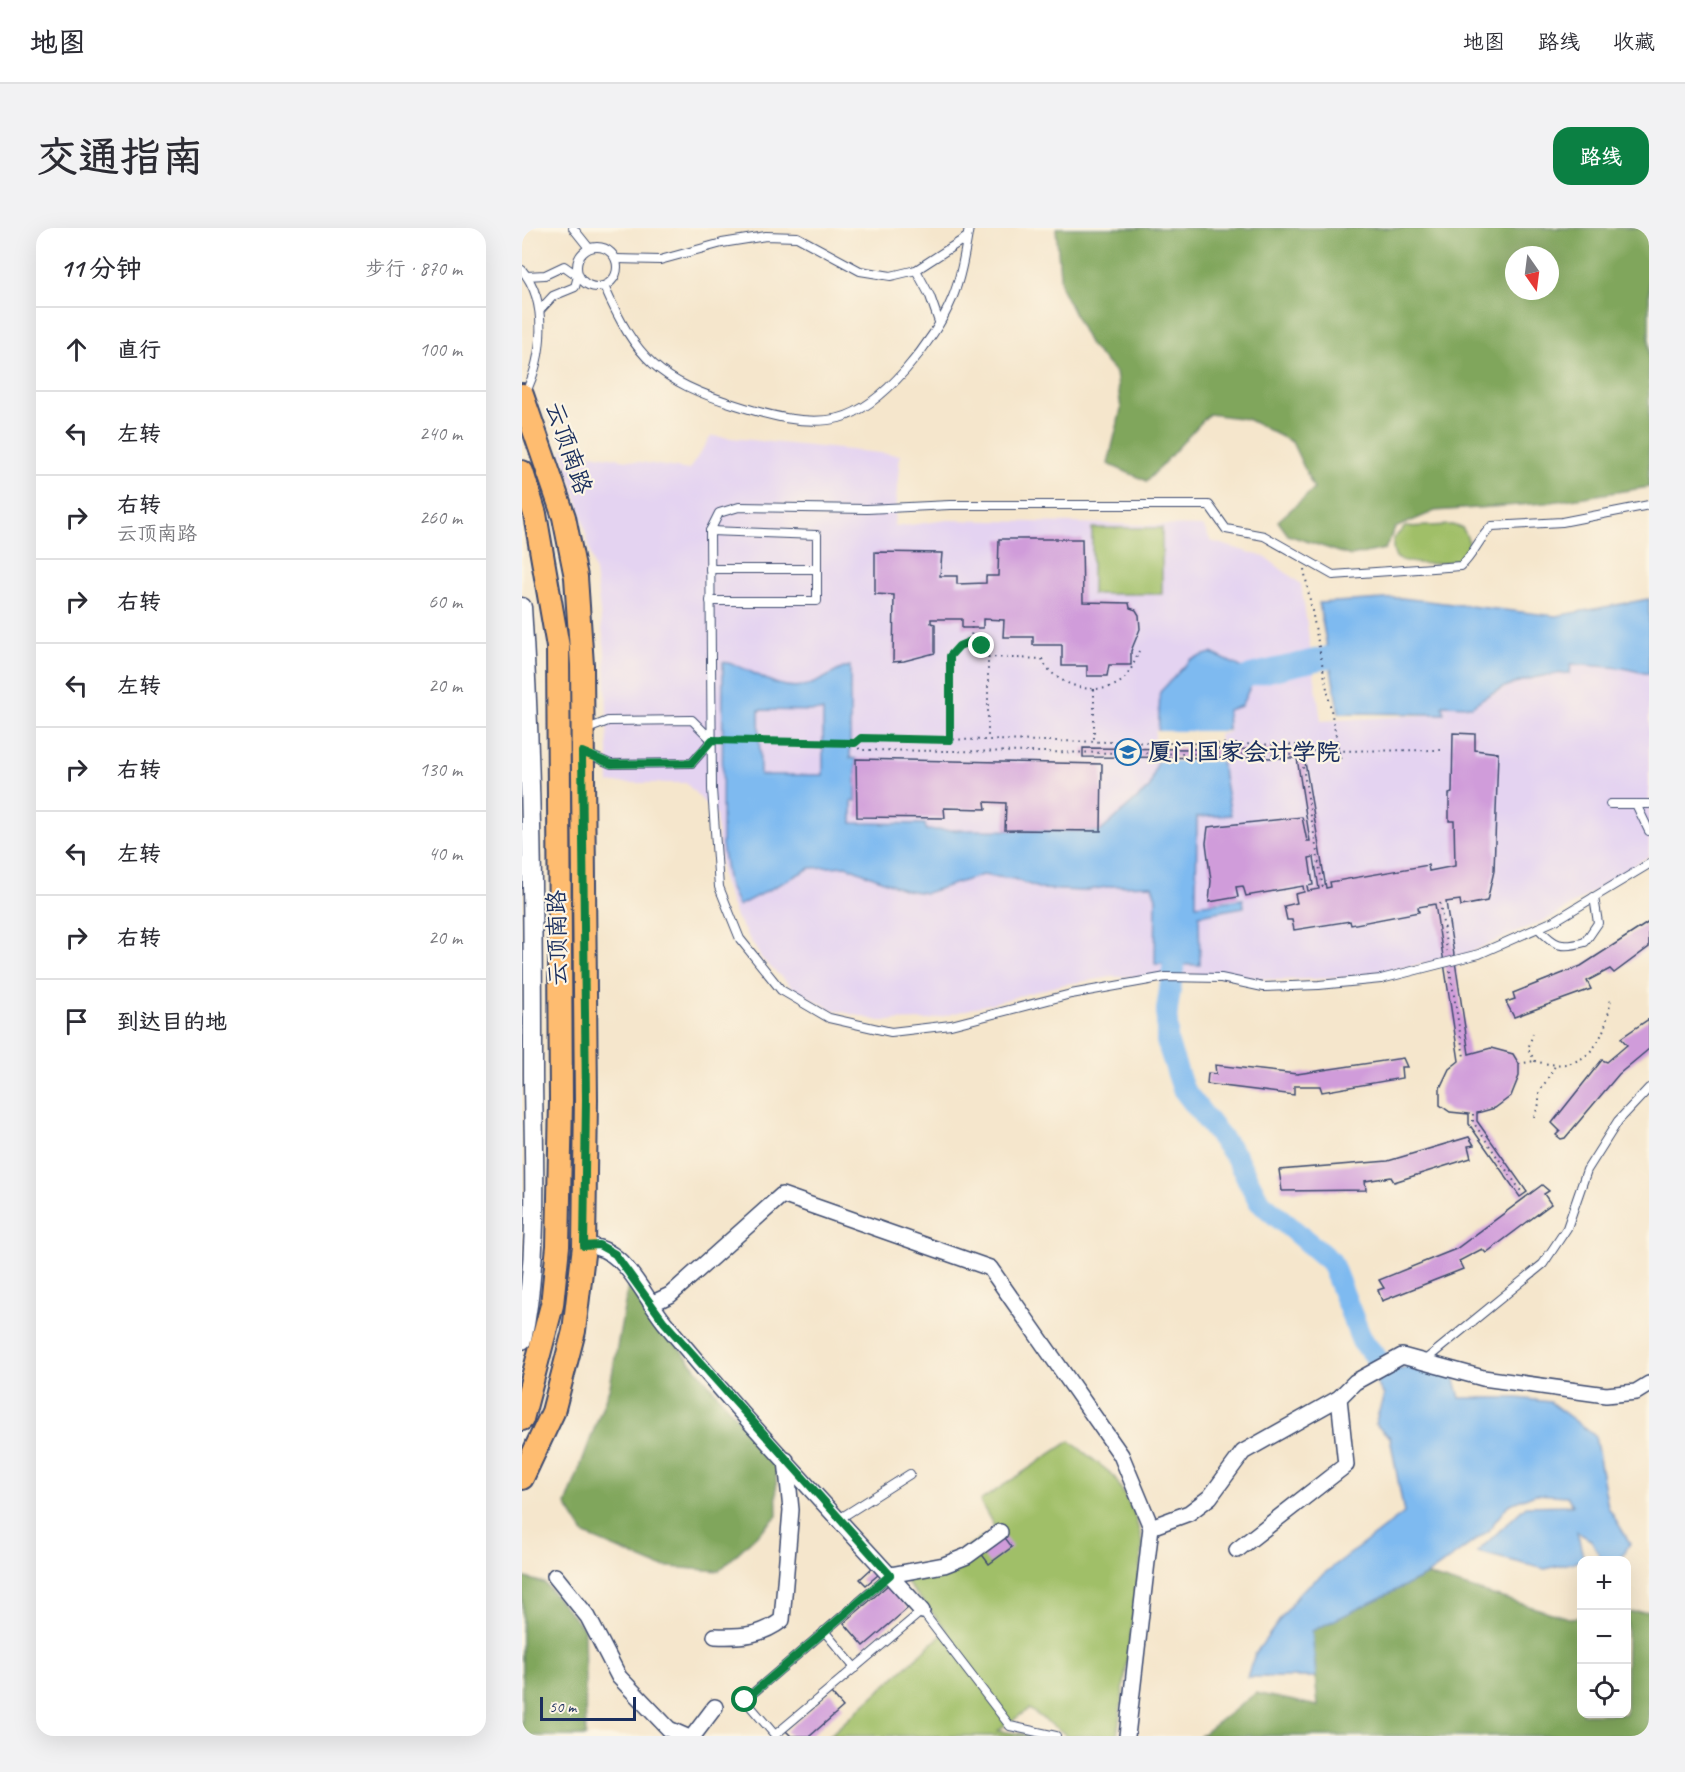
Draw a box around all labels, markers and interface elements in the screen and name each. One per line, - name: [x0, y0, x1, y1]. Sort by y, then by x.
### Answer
- text: 地图: [30, 25, 86, 60]
- text: 地图: [1463, 29, 1505, 55]
- text: 路线: [1538, 29, 1580, 55]
- text: 收藏: [1613, 29, 1655, 55]
- button: 路线: [1553, 127, 1649, 185]
- text: 交通指南: [36, 131, 204, 184]
- north arrow: [1505, 246, 1559, 300]
- text: 11 分钟: [60, 252, 142, 285]
- text: 步行 · 870 m: [366, 256, 462, 281]
- icon: ahead: [60, 333, 93, 366]
- text: 直行: [117, 336, 161, 364]
- text: 100 m: [419, 337, 462, 362]
- street label: 云顶南路: [539, 398, 599, 498]
- icon: left: [60, 417, 93, 450]
- text: 左转: [117, 420, 161, 448]
- text: 240 m: [419, 421, 462, 446]
- text: 右转: [117, 491, 161, 519]
- icon: right: [60, 501, 93, 534]
- text: 260 m: [419, 505, 462, 530]
- text: 云顶南路: [117, 521, 197, 546]
- icon: right: [60, 585, 93, 618]
- text: 右转: [117, 588, 161, 616]
- text: 60 m: [428, 589, 462, 614]
- route end: [968, 632, 994, 658]
- icon: left: [60, 669, 93, 702]
- text: 左转: [117, 672, 161, 700]
- text: 20 m: [428, 673, 462, 698]
- school or university icon: 厦门国家会计学院: [1113, 737, 1143, 767]
- place label: 厦门国家会计学院: [1148, 737, 1340, 767]
- icon: right: [60, 753, 93, 786]
- text: 右转: [117, 756, 161, 784]
- text: 130 m: [419, 757, 462, 782]
- icon: left: [60, 837, 93, 870]
- text: 左转: [117, 840, 161, 868]
- text: 40 m: [428, 841, 462, 866]
- street label: 云顶南路: [541, 890, 573, 986]
- icon: right: [60, 921, 93, 954]
- text: 右转: [117, 924, 161, 952]
- text: 20 m: [428, 925, 462, 950]
- icon: arrive: [60, 1005, 93, 1038]
- text: 到达目的地: [117, 1008, 227, 1036]
- map controls: [1577, 1556, 1631, 1718]
- button: +: [1577, 1556, 1631, 1610]
- button: −: [1577, 1610, 1631, 1664]
- button: locate: [1577, 1664, 1631, 1718]
- route start: [731, 1686, 757, 1712]
- scale bar: [540, 1694, 636, 1722]
- text: 50 m: [549, 1697, 576, 1717]

